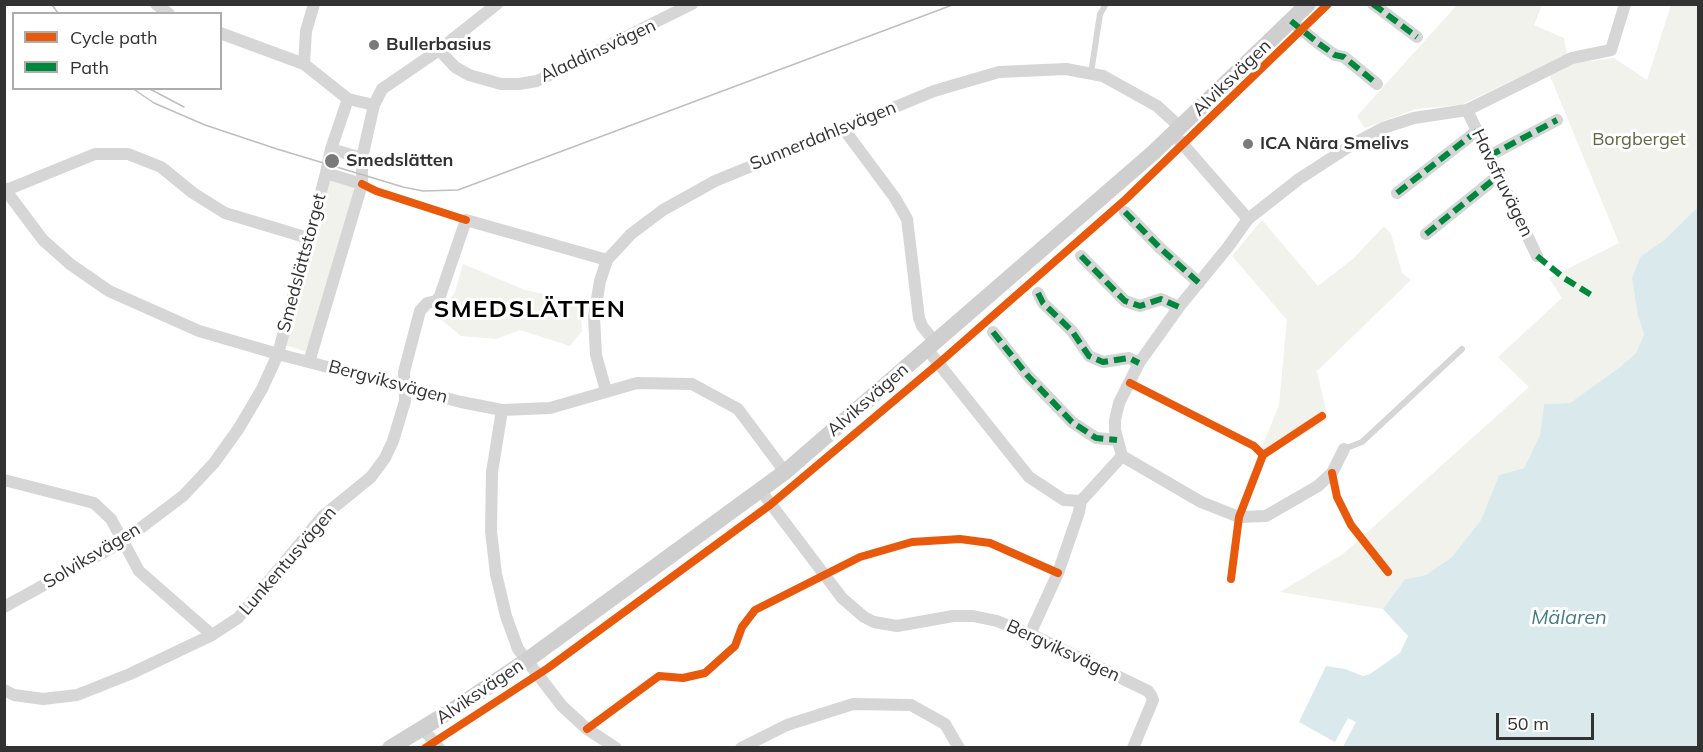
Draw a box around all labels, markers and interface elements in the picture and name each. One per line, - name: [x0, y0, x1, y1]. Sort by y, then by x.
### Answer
- legend: [12, 12, 222, 90]
- street label: Aladdinsvägen: [537, 15, 659, 87]
- text: Cycle path: [70, 26, 157, 49]
- place label: Bullerbasius: [386, 34, 491, 56]
- street label: Alviksvägen: [1188, 35, 1276, 121]
- marker: Bullerbasius: [367, 38, 381, 52]
- text: Path: [70, 56, 109, 79]
- street label: Sunnerdahlsvägen: [747, 97, 899, 175]
- street label: Havsfruvägen: [1467, 126, 1537, 240]
- park label: Borgberget: [1592, 129, 1686, 151]
- place label: ICA Nära Smelivs: [1260, 133, 1409, 155]
- marker: ICA Nära Smelivs: [1241, 137, 1255, 151]
- place label: Smedslätten: [346, 150, 453, 172]
- marker: Smedslätten: [323, 152, 341, 170]
- street label: Smedslättstorget: [273, 191, 331, 335]
- district label: SMEDSLÄTTEN: [434, 296, 626, 324]
- street label: Bergviksvägen: [326, 356, 450, 408]
- street label: Alviksvägen: [823, 359, 913, 441]
- street label: Lunkentusvägen: [235, 502, 341, 620]
- street label: Solviksvägen: [40, 519, 144, 593]
- water label: Mälaren: [1531, 606, 1607, 630]
- street label: Bergviksvägen: [1003, 615, 1123, 687]
- street label: Alviksvägen: [432, 655, 528, 729]
- scale bar: [1499, 701, 1596, 739]
- text: 50 m: [1507, 712, 1549, 735]

